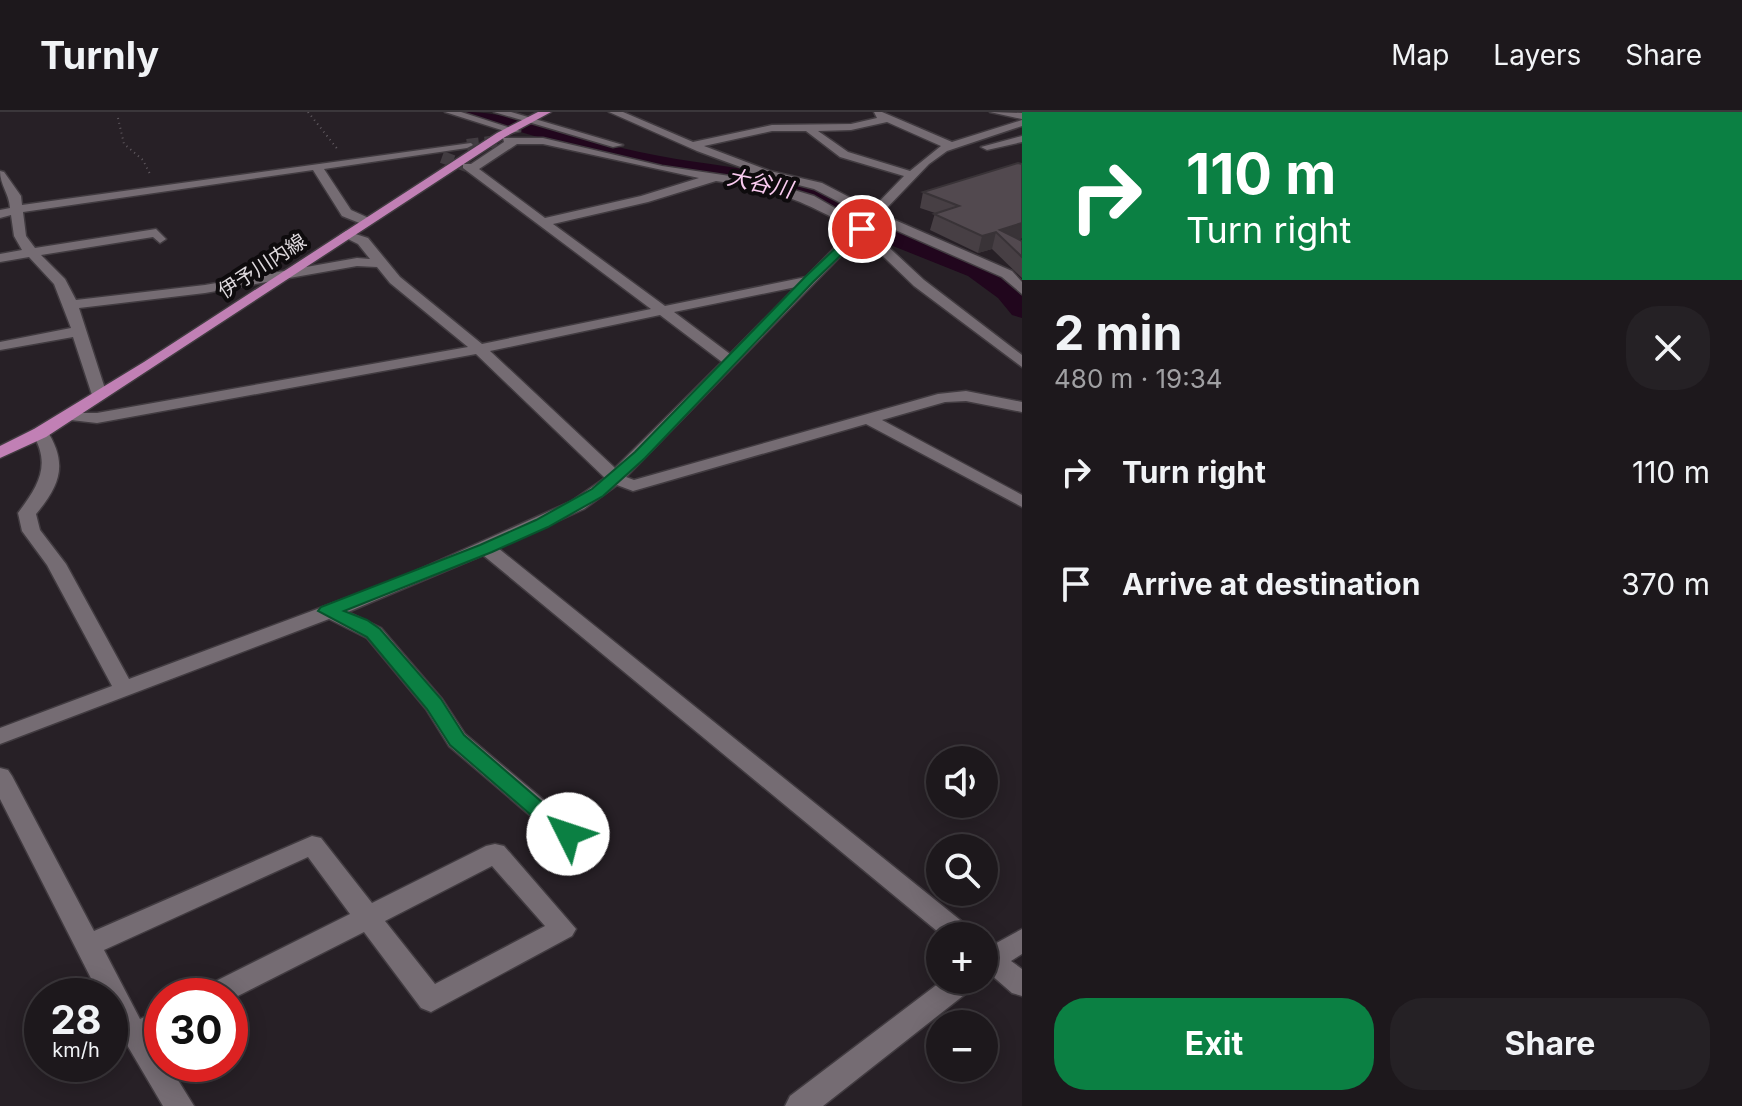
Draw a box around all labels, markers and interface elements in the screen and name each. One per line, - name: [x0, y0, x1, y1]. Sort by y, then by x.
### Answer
- text: Turnly: [40, 32, 159, 78]
- text: Map: [1391, 38, 1449, 72]
- text: Layers: [1493, 38, 1581, 72]
- text: Share: [1625, 38, 1702, 72]
- text: 110 m: [1186, 140, 1336, 208]
- icon: right: [1054, 144, 1158, 248]
- water label: 大谷川: [725, 163, 797, 203]
- pin: [828, 195, 896, 263]
- icon: arrive: [840, 207, 884, 251]
- text: Turn right: [1186, 208, 1351, 252]
- street label: 伊予川内線: [214, 229, 310, 303]
- text: 2 min: [1054, 303, 1182, 362]
- button: close: [1626, 306, 1710, 390]
- text: 480 m · 19:34: [1054, 363, 1223, 394]
- icon: right: [1054, 450, 1098, 494]
- text: Turn right: [1122, 454, 1266, 490]
- text: 110 m: [1632, 454, 1710, 490]
- icon: arrive: [1054, 562, 1098, 606]
- text: Arrive at destination: [1122, 566, 1420, 602]
- text: 370 m: [1621, 566, 1710, 602]
- map controls: [926, 746, 998, 1082]
- button: sound: [926, 746, 998, 818]
- position arrow: [526, 792, 610, 876]
- button: search: [926, 834, 998, 906]
- button: +: [926, 922, 998, 994]
- speed limit sign: 30: [144, 978, 248, 1082]
- text: 28: [50, 995, 102, 1044]
- button: Exit: [1054, 998, 1374, 1090]
- button: Share: [1390, 998, 1710, 1090]
- button: −: [926, 1010, 998, 1082]
- text: km/h: [52, 1038, 100, 1062]

